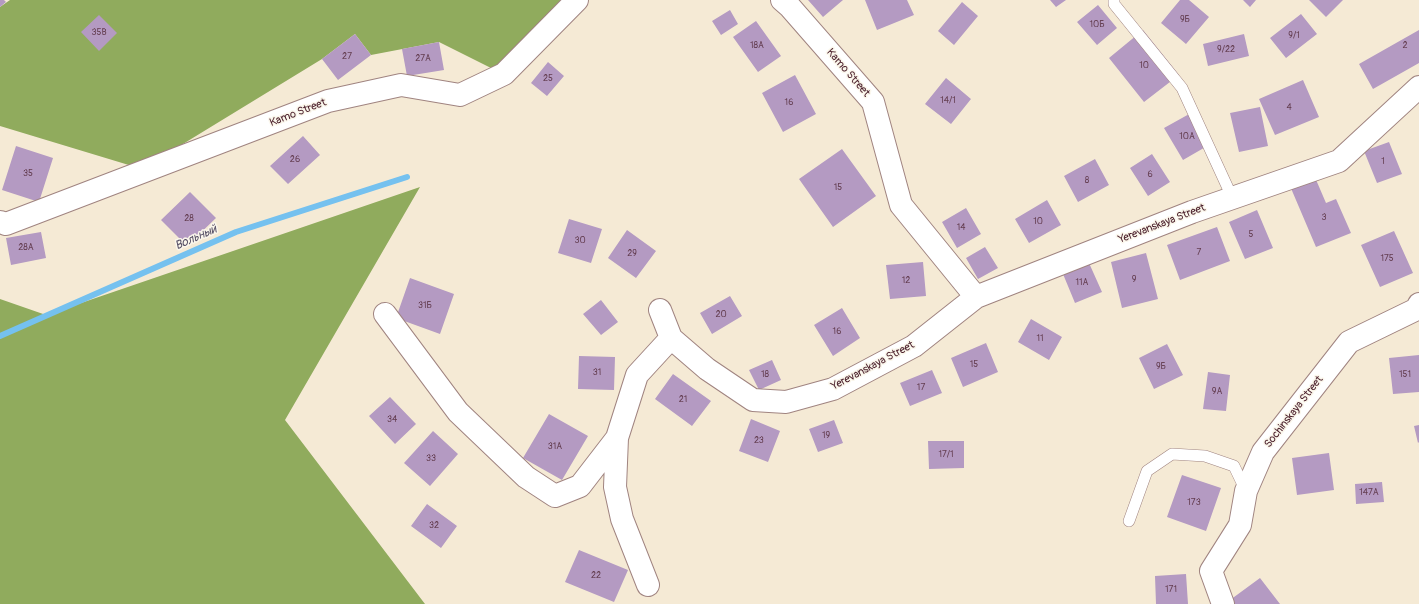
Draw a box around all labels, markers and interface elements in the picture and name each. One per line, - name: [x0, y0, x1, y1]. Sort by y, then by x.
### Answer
- house number: 9Б: [1180, 15, 1190, 25]
- house number: 10Б: [1089, 20, 1105, 30]
- house number: 35В: [92, 28, 106, 38]
- house number: 9/1: [1288, 31, 1300, 41]
- house number: 18А: [750, 41, 764, 51]
- house number: 2: [1402, 41, 1408, 51]
- house number: 9/22: [1217, 45, 1235, 55]
- street label: Kamo Street: [823, 46, 873, 100]
- house number: 27: [342, 52, 352, 62]
- house number: 27А: [415, 54, 431, 64]
- house number: 10: [1139, 61, 1149, 71]
- house number: 25: [543, 74, 553, 84]
- street label: Kamo Street: [268, 96, 328, 130]
- house number: 14/1: [940, 96, 956, 106]
- house number: 16: [785, 98, 793, 108]
- house number: 4: [1286, 103, 1292, 113]
- house number: 10А: [1179, 132, 1195, 142]
- house number: 26: [290, 155, 300, 165]
- house number: 1: [1381, 157, 1385, 167]
- house number: 35: [23, 169, 33, 179]
- house number: 6: [1147, 170, 1153, 180]
- house number: 8: [1085, 176, 1089, 186]
- house number: 15: [834, 183, 842, 193]
- street label: Yerevanskaya Street: [1117, 201, 1207, 247]
- house number: 3: [1321, 213, 1327, 223]
- house number: 28: [184, 214, 194, 224]
- house number: 10: [1033, 217, 1043, 227]
- water label: Вольный: [173, 222, 219, 254]
- house number: 14: [957, 223, 965, 233]
- house number: 5: [1249, 230, 1253, 240]
- house number: 30: [574, 236, 586, 246]
- house number: 28А: [18, 243, 34, 253]
- house number: 7: [1197, 248, 1201, 258]
- house number: 29: [627, 249, 637, 259]
- house number: 175: [1380, 254, 1394, 264]
- house number: 9: [1132, 275, 1136, 285]
- house number: 12: [902, 276, 910, 286]
- house number: 11А: [1076, 278, 1088, 288]
- house number: 31Б: [418, 301, 432, 311]
- house number: 20: [715, 310, 727, 320]
- house number: 16: [833, 327, 841, 337]
- house number: 11: [1036, 334, 1044, 344]
- street label: Yerevanskaya Street: [829, 339, 917, 393]
- house number: 15: [970, 360, 978, 370]
- house number: 9Б: [1156, 362, 1166, 372]
- house number: 31: [593, 368, 601, 378]
- house number: 18: [761, 370, 769, 380]
- house number: 151: [1399, 370, 1411, 380]
- street label: Sochinskaya Street: [1262, 373, 1326, 451]
- house number: 17: [917, 383, 925, 393]
- house number: 9А: [1212, 387, 1222, 397]
- house number: 21: [679, 395, 687, 405]
- house number: 34: [387, 415, 397, 425]
- house number: 19: [822, 431, 830, 441]
- house number: 23: [754, 436, 764, 446]
- house number: 31А: [548, 442, 562, 452]
- house number: 17/1: [938, 450, 954, 460]
- house number: 33: [426, 454, 436, 464]
- house number: 147А: [1359, 488, 1379, 498]
- house number: 173: [1187, 498, 1201, 508]
- house number: 32: [429, 521, 439, 531]
- house number: 22: [591, 571, 601, 581]
- house number: 171: [1165, 585, 1177, 595]

